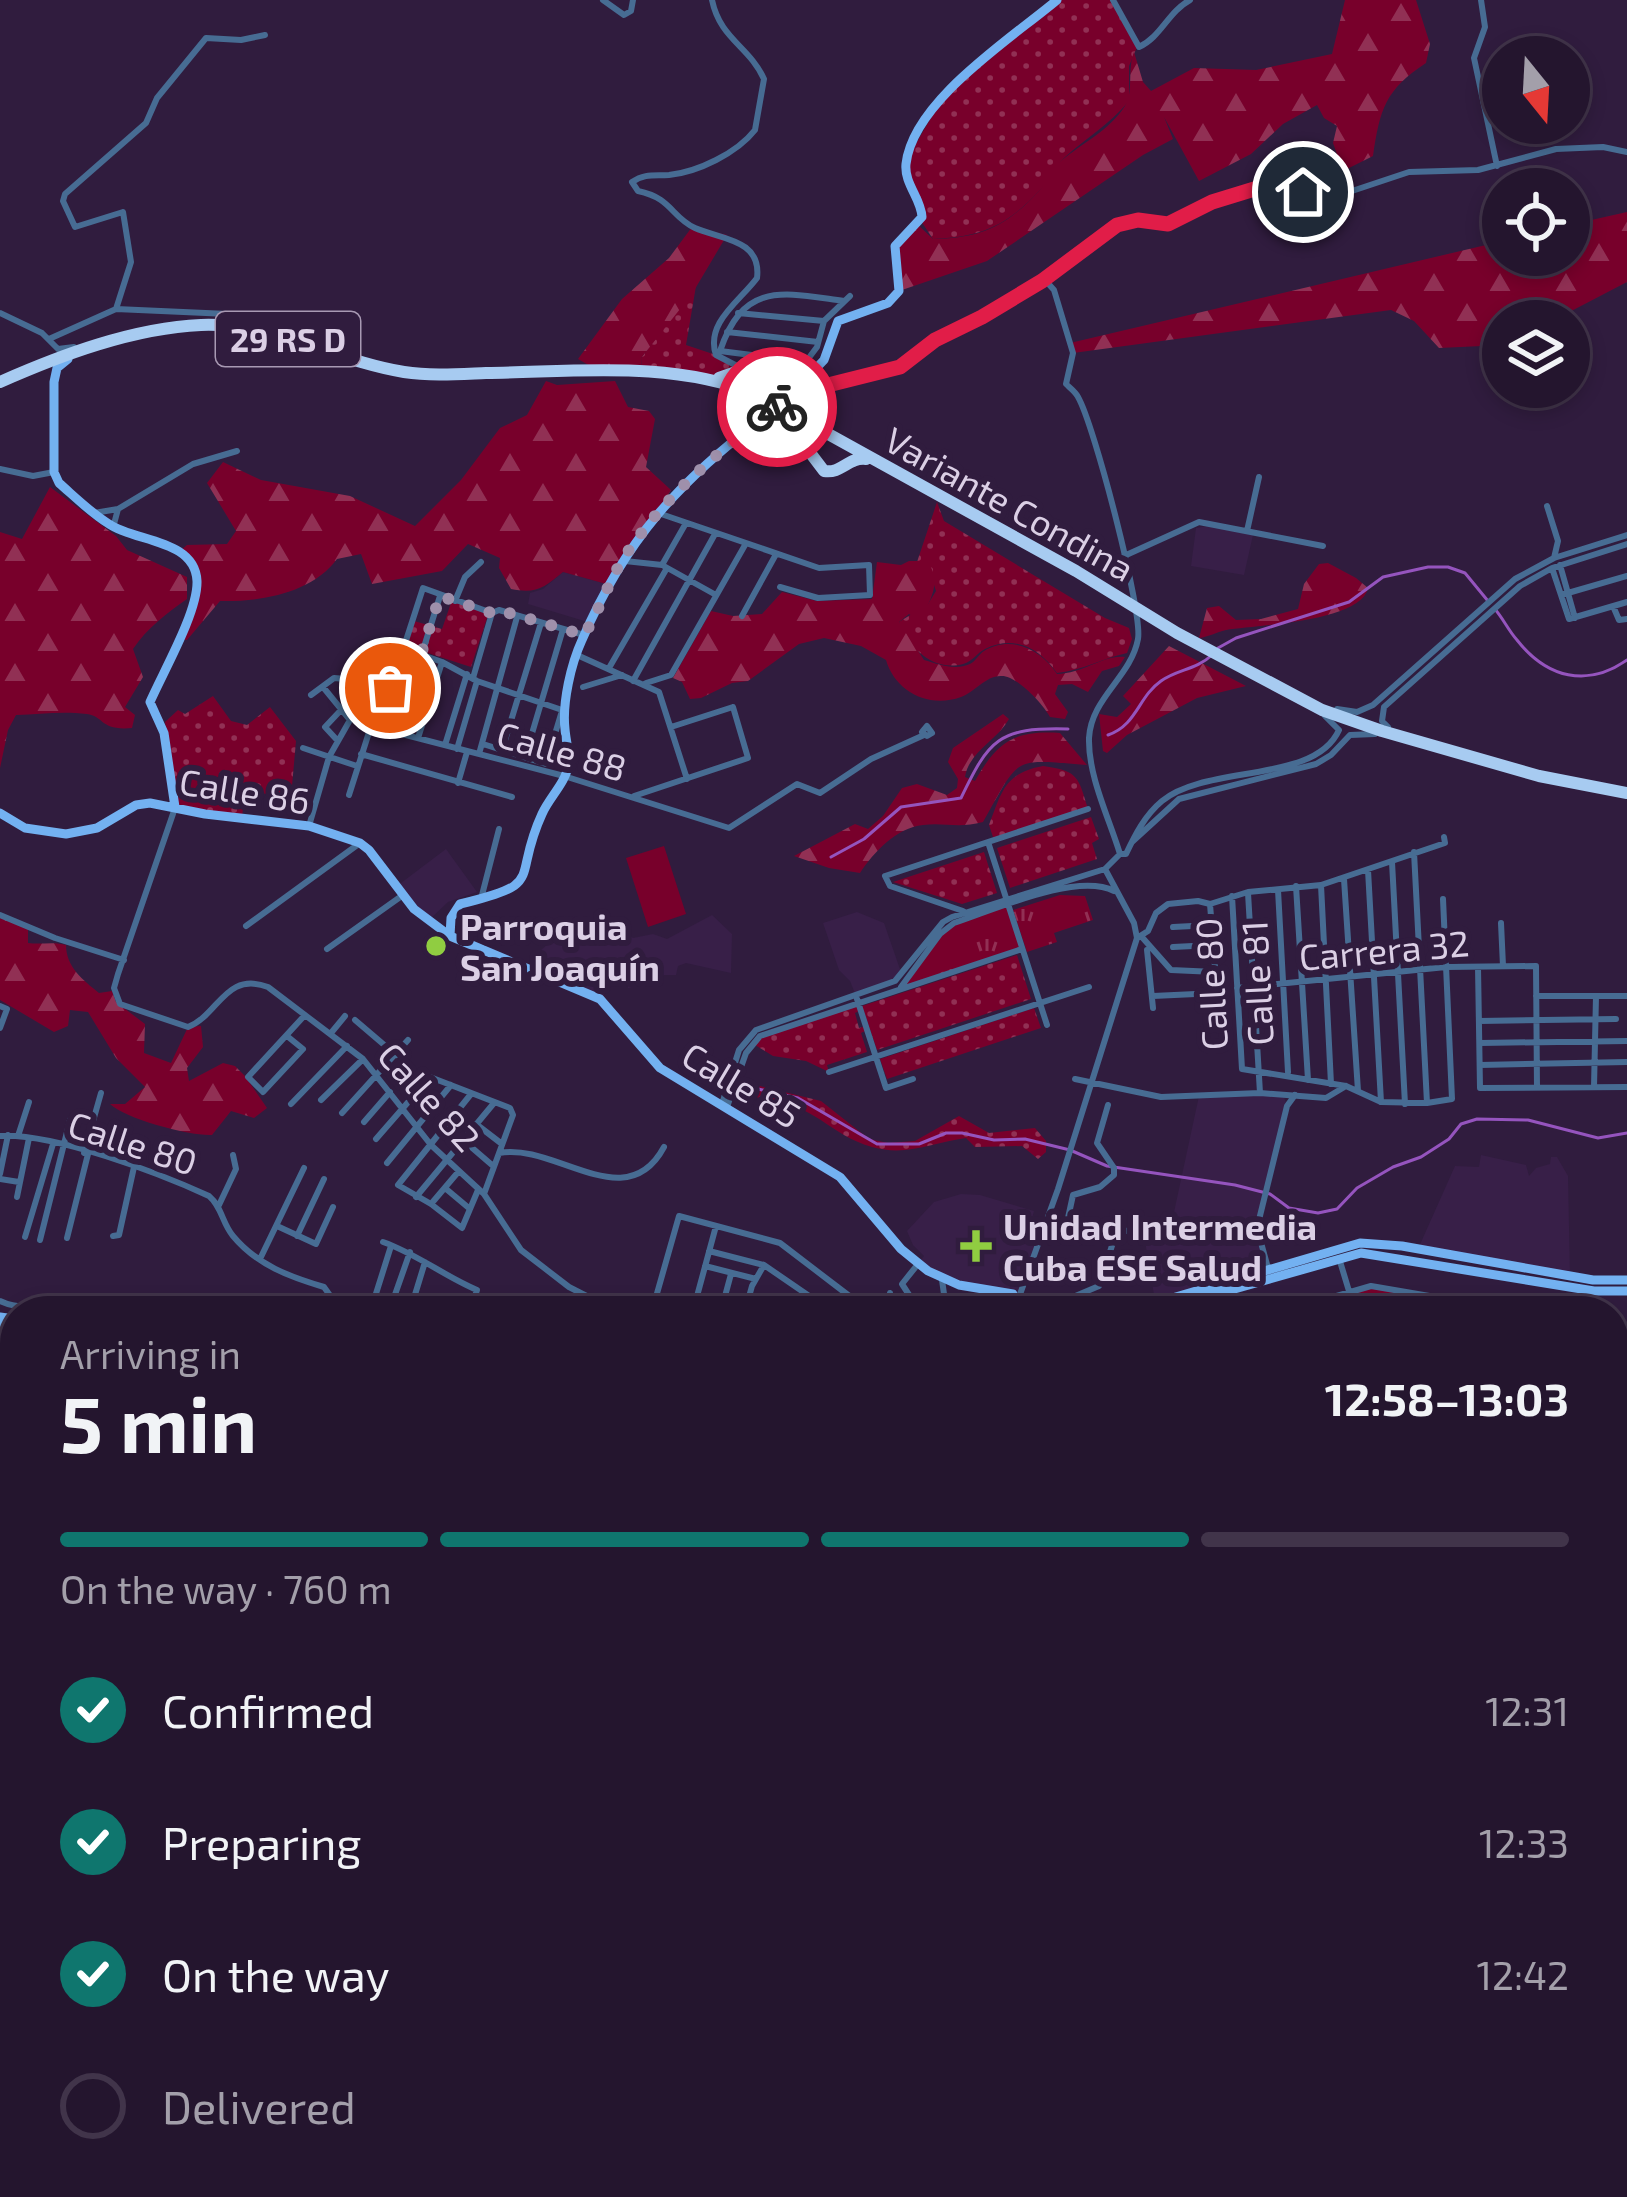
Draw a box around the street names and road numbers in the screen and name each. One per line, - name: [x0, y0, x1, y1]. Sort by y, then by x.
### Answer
- road number: 29 RS D: [216, 312, 360, 366]
- street label: Variante Condina: [878, 417, 1142, 589]
- street label: Calle 88: [492, 711, 632, 789]
- street label: Calle 86: [177, 758, 313, 822]
- street label: Calle 80: [1185, 917, 1235, 1051]
- street label: Calle 81: [1231, 919, 1281, 1047]
- street label: Carrera 32: [1297, 920, 1471, 978]
- street label: Calle 85: [675, 1032, 809, 1136]
- street label: Calle 82: [370, 1033, 490, 1159]
- street label: Calle 80: [63, 1101, 203, 1183]

